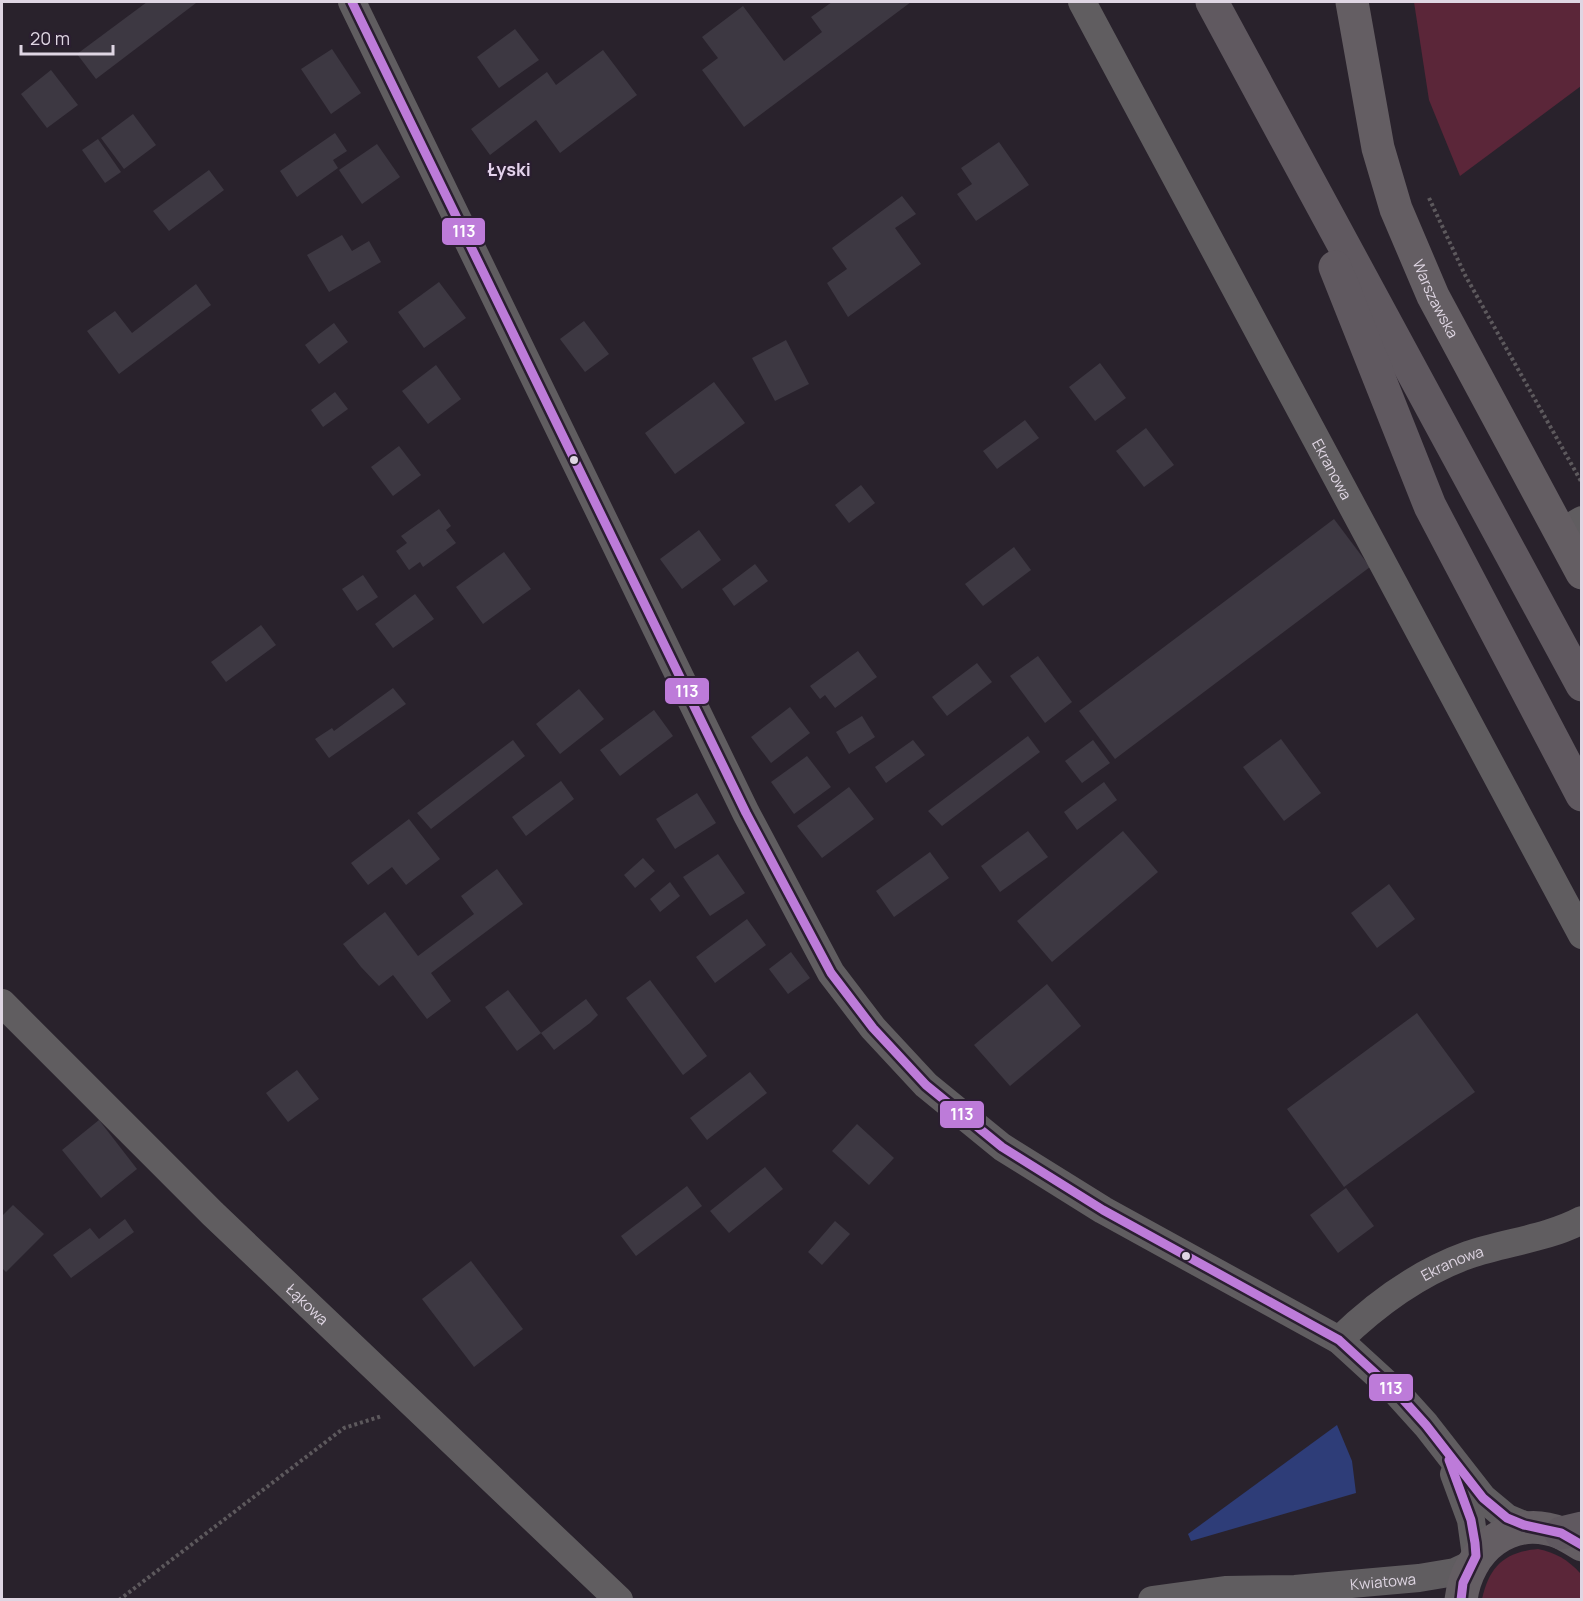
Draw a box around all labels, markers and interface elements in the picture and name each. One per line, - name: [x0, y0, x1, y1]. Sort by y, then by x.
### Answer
- scale bar: [21, 18, 112, 56]
- text: 20 m: [30, 26, 70, 50]
- district label: Łyski: [487, 157, 531, 181]
- line badge: 113: [441, 217, 486, 246]
- text: 113: [452, 220, 476, 242]
- street label: Warszawska: [1408, 256, 1464, 342]
- street label: Ekranowa: [1307, 435, 1357, 503]
- unlabelled marker: [568, 454, 580, 466]
- line badge: 113: [664, 677, 710, 705]
- text: 113: [675, 680, 699, 702]
- line badge: 113: [939, 1100, 985, 1129]
- text: 113: [950, 1103, 974, 1125]
- street label: Ekranowa: [1417, 1240, 1486, 1285]
- unlabelled marker: [1180, 1250, 1192, 1262]
- street label: Łąkowa: [282, 1279, 334, 1329]
- line badge: 113: [1368, 1373, 1414, 1402]
- text: 113: [1379, 1377, 1403, 1399]
- street label: Kwiatowa: [1349, 1568, 1417, 1595]

